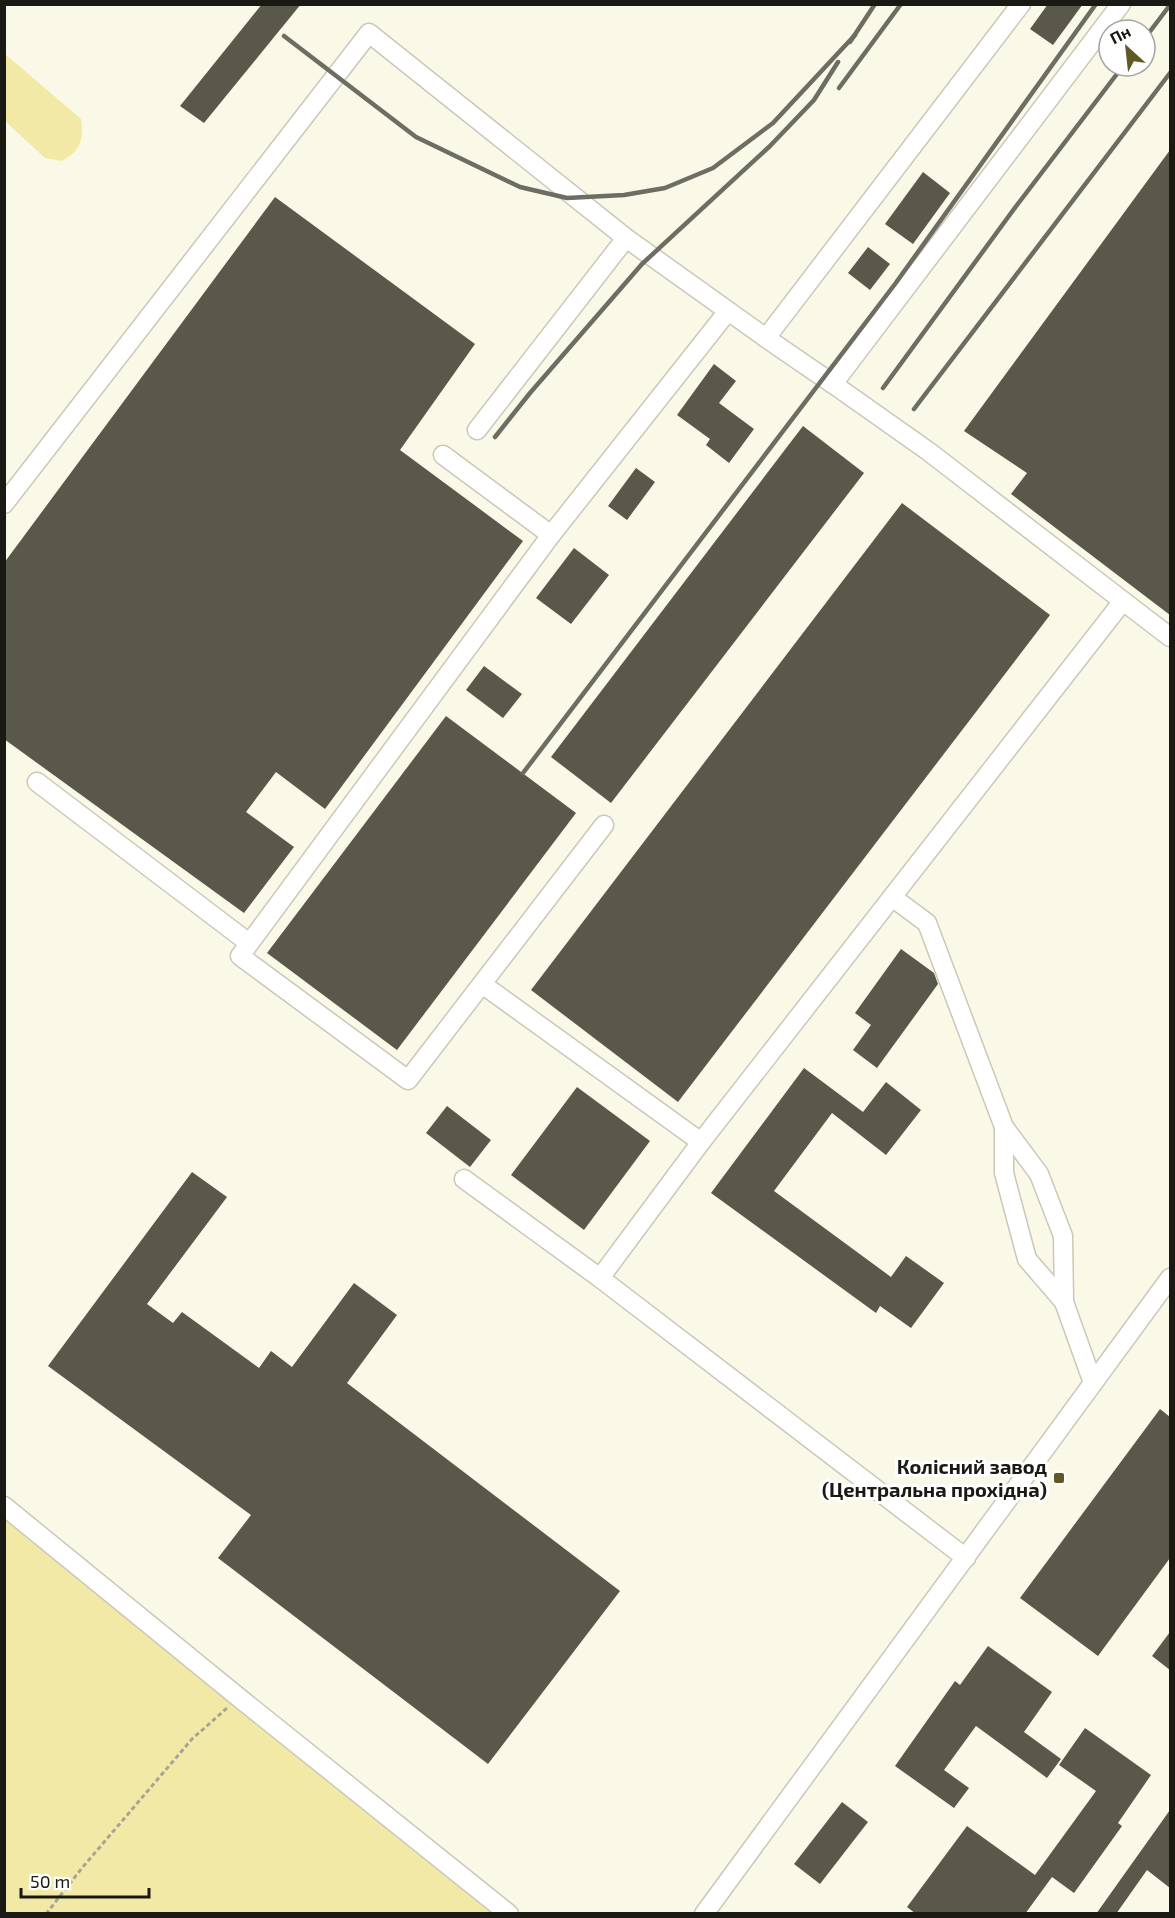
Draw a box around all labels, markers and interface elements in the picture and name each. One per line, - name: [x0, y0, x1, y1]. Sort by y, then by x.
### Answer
- north arrow: [1097, 18, 1157, 78]
- text: Пн: [1106, 21, 1134, 47]
- place label: Колісний завод (Центральна прохідна): [822, 1454, 1047, 1501]
- marker: Колісний завод (Центральна прохідна): [1052, 1471, 1066, 1485]
- scale bar: [21, 1861, 148, 1899]
- text: 50 m: [30, 1870, 70, 1892]

